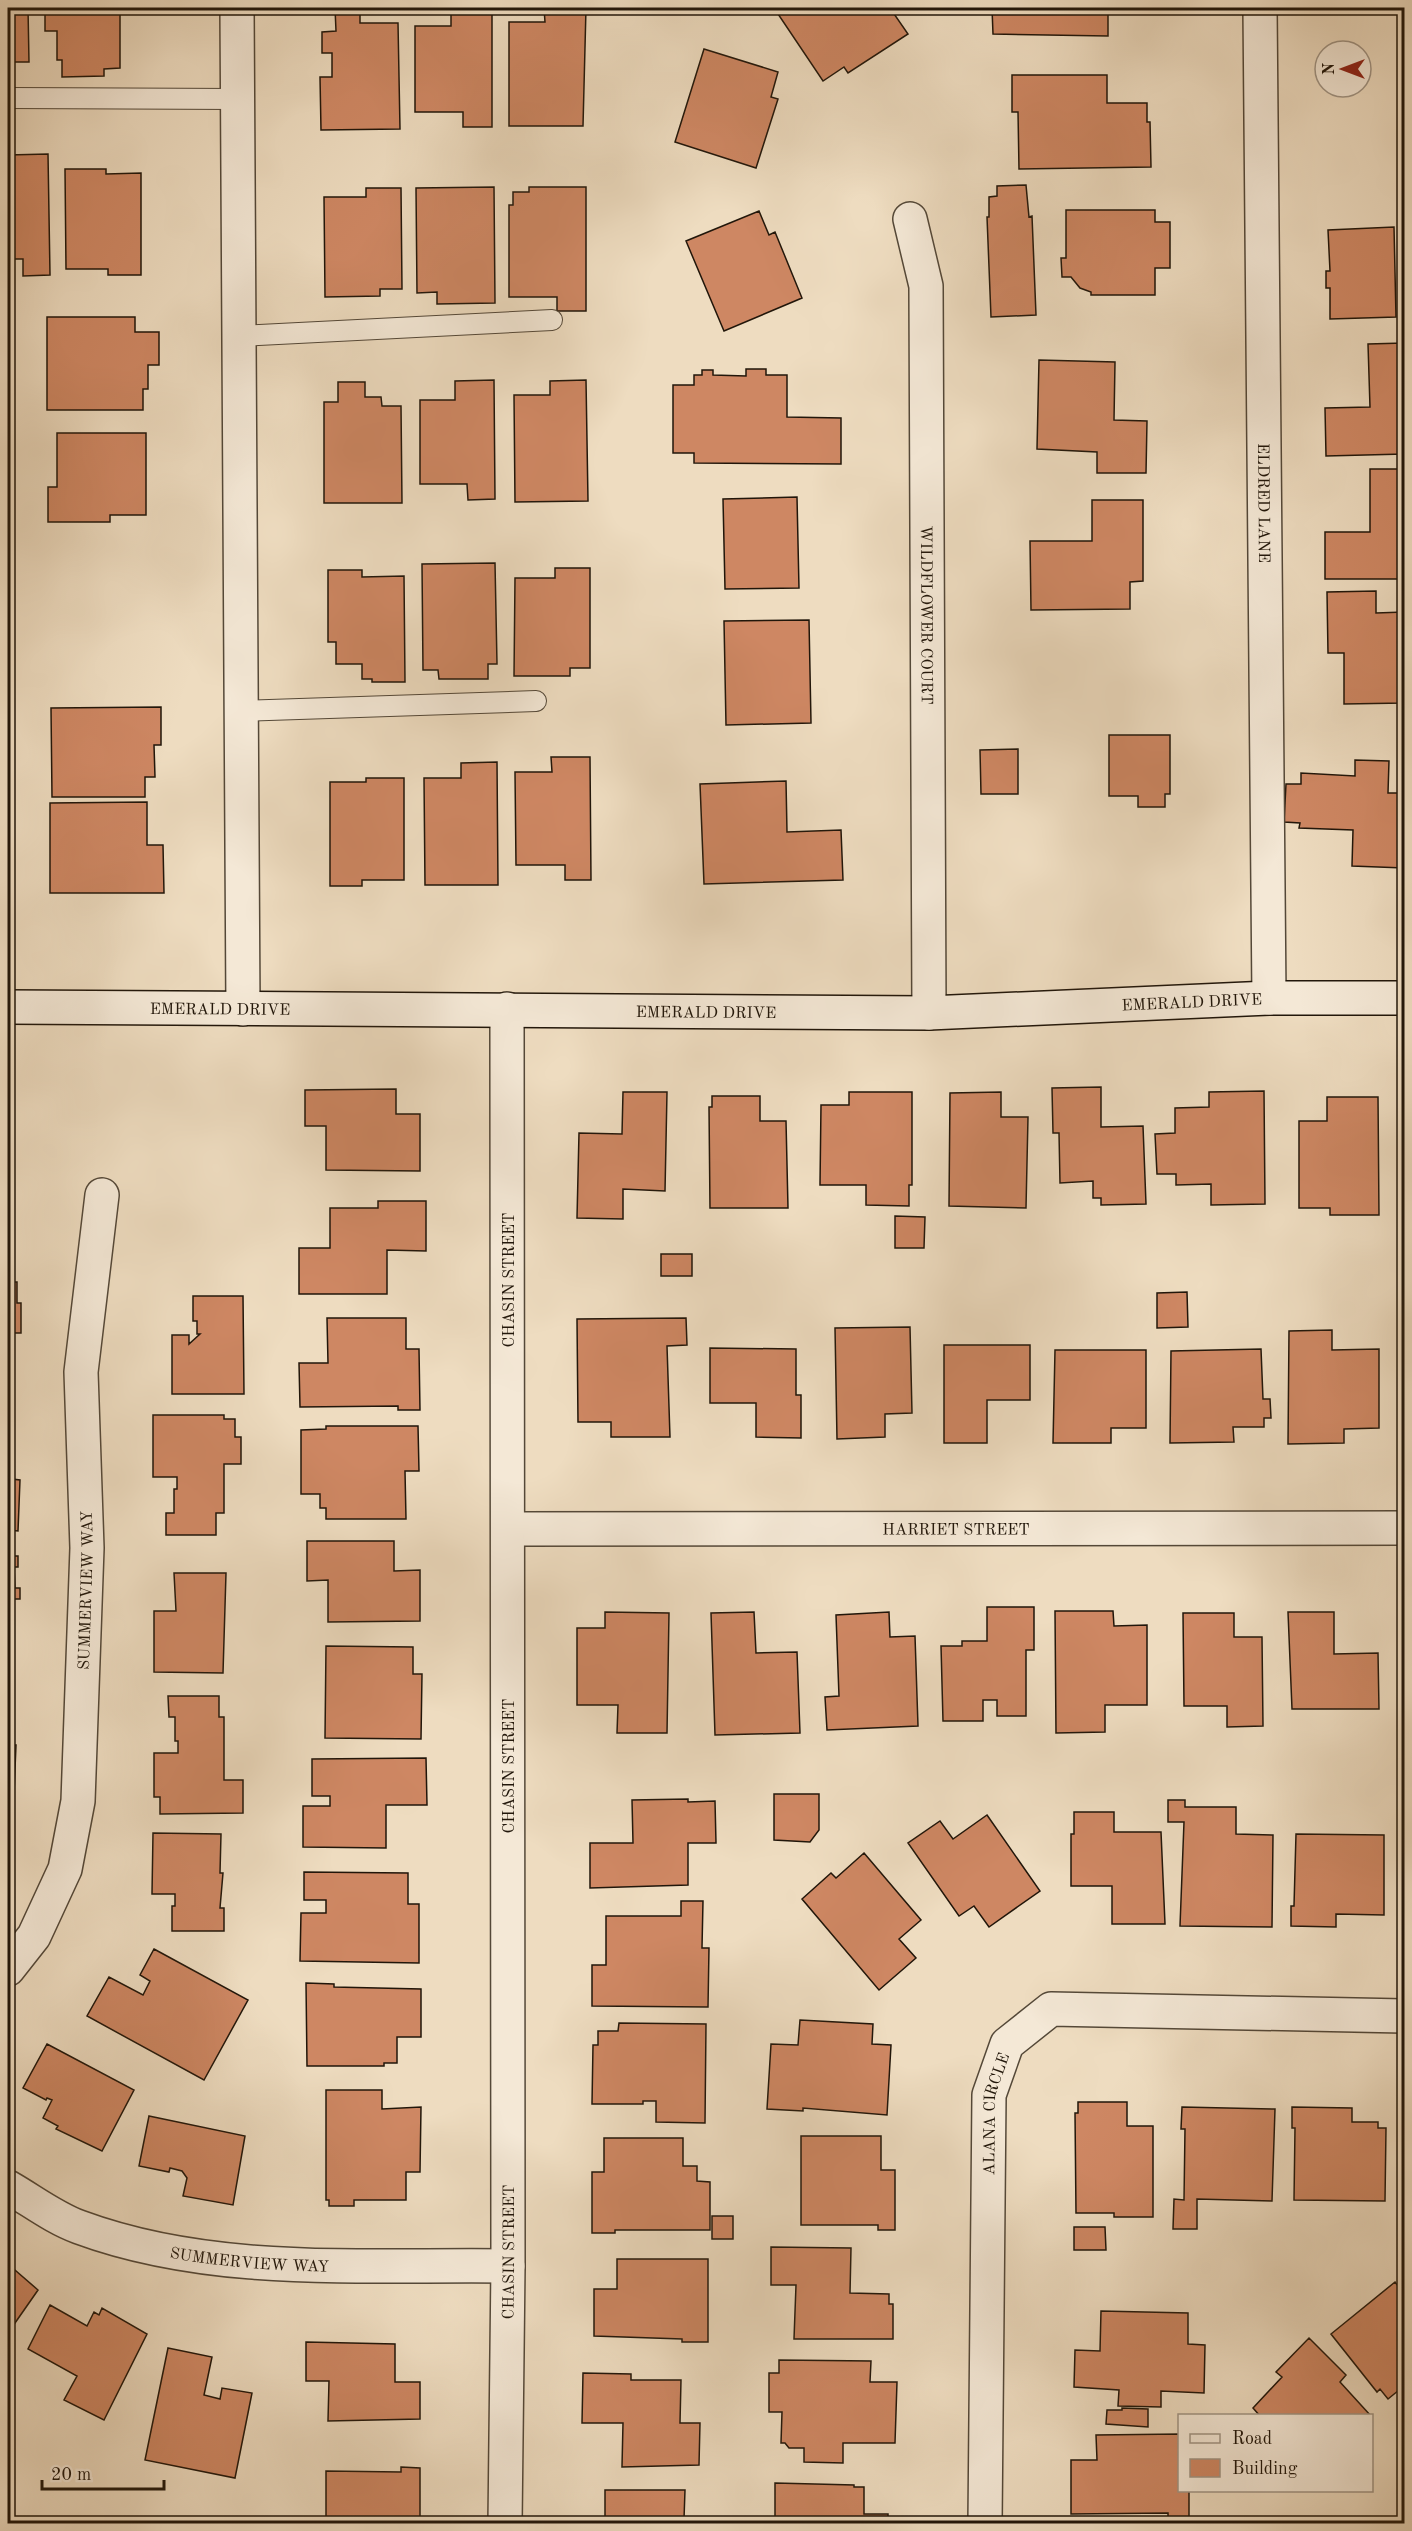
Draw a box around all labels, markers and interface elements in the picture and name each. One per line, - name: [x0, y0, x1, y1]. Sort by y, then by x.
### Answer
- north arrow: [1313, 39, 1373, 99]
- text: N: [1322, 62, 1338, 75]
- street label: ELDRED LANE: [1254, 443, 1271, 563]
- street label: WILDFLOWER COURT: [917, 526, 934, 705]
- street label: EMERALD DRIVE: [1121, 992, 1262, 1014]
- street label: EMERALD DRIVE: [150, 1002, 290, 1019]
- street label: EMERALD DRIVE: [636, 1005, 776, 1022]
- street label: CHASIN STREET: [502, 1213, 518, 1347]
- street label: SUMMERVIEW WAY: [77, 1510, 97, 1670]
- street label: HARRIET STREET: [882, 1522, 1030, 1539]
- street label: CHASIN STREET: [502, 1699, 518, 1833]
- street label: ALANA CIRCLE: [982, 2051, 1013, 2175]
- street label: CHASIN STREET: [501, 2185, 518, 2320]
- street label: SUMMERVIEW WAY: [169, 2246, 329, 2276]
- legend: [1178, 2414, 1373, 2492]
- text: Road: [1232, 2430, 1272, 2448]
- scale bar: [42, 2453, 164, 2491]
- text: Building: [1232, 2460, 1298, 2478]
- text: 20 m: [51, 2466, 91, 2484]

